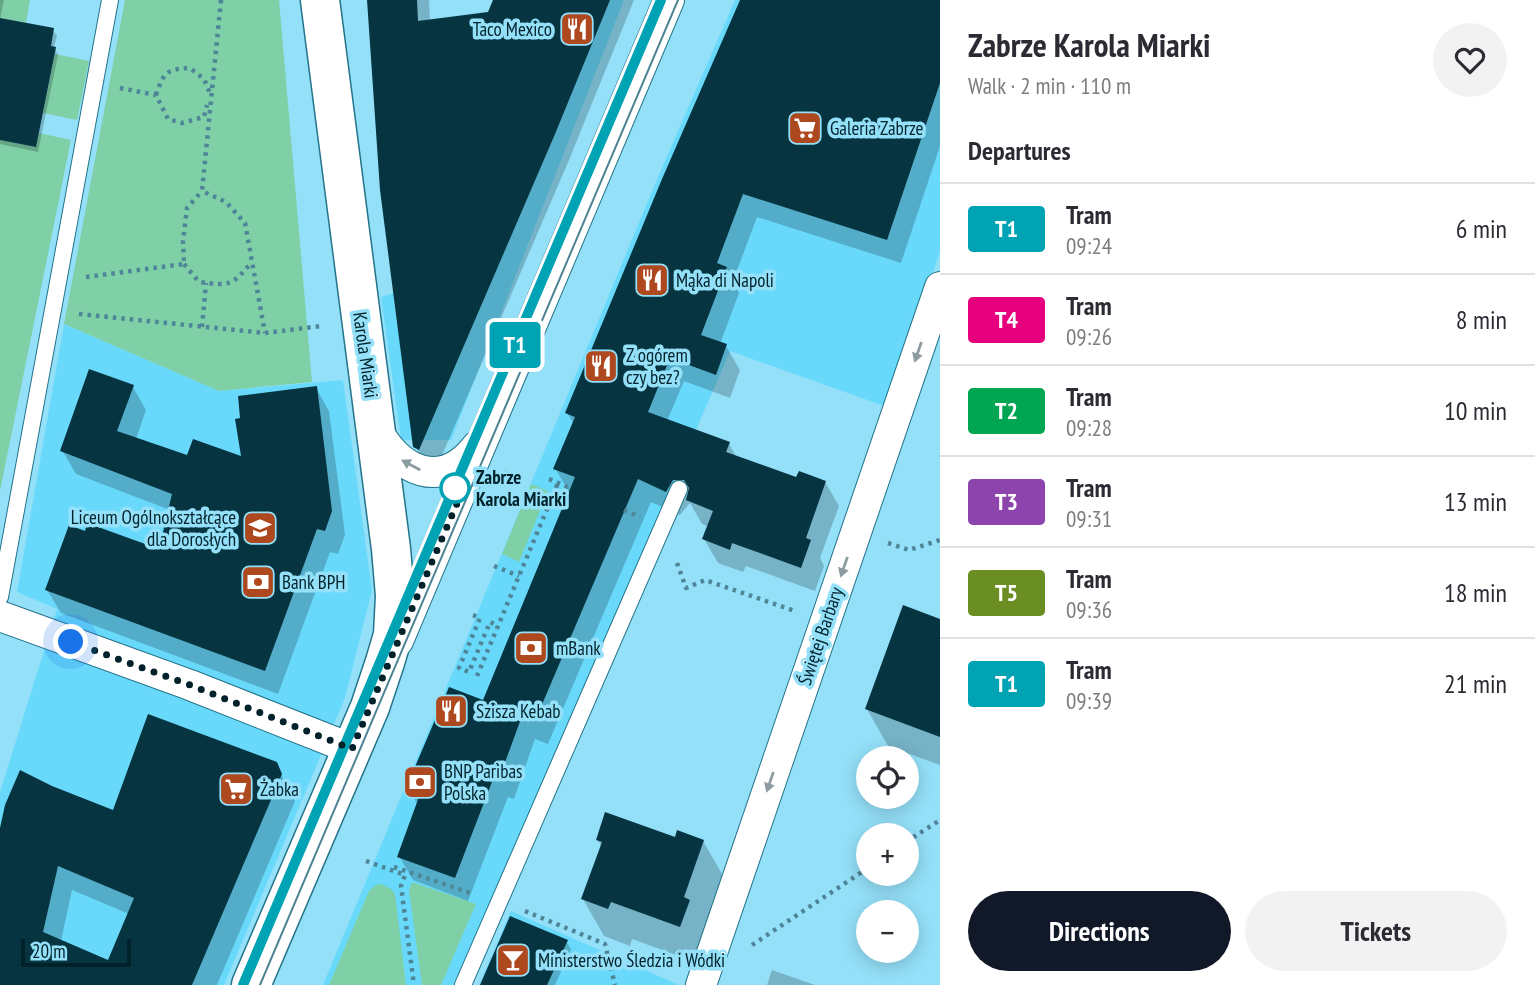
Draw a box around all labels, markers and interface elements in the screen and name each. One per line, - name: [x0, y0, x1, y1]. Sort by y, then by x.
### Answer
- restaurant icon: Taco Mexico: [558, 10, 596, 48]
- place label: Taco Mexico: [473, 17, 552, 41]
- text: Zabrze Karola Miarki: [968, 23, 1210, 66]
- button: heart: [1433, 23, 1507, 97]
- text: Walk · 2 min · 110 m: [968, 71, 1131, 100]
- supermarket icon: Galeria Zabrze: [786, 109, 824, 147]
- place label: Galeria Zabrze: [830, 116, 924, 140]
- text: Departures: [968, 134, 1071, 167]
- text: Tram: [1066, 198, 1112, 231]
- text: 6 min: [1456, 212, 1507, 245]
- text: T1: [995, 213, 1018, 244]
- text: 09:24: [1066, 231, 1112, 260]
- restaurant icon: Mąka di Napoli: [633, 261, 671, 299]
- place label: Mąka di Napoli: [676, 268, 774, 292]
- text: Tram: [1066, 289, 1112, 322]
- text: 8 min: [1456, 303, 1507, 336]
- text: T4: [995, 304, 1018, 335]
- street label: Karola Miarki: [348, 310, 384, 400]
- line badge: T1: [484, 322, 546, 368]
- text: 09:26: [1066, 322, 1112, 351]
- text: T1: [504, 329, 526, 360]
- one-way arrow: [912, 341, 923, 362]
- place label: Z ogórem czy bez?: [626, 343, 688, 389]
- restaurant icon: Z ogórem czy bez?: [582, 347, 620, 385]
- text: Tram: [1066, 380, 1112, 413]
- text: 10 min: [1444, 394, 1507, 427]
- text: T2: [995, 395, 1018, 426]
- text: 09:28: [1066, 413, 1112, 442]
- one-way arrow: [401, 459, 420, 471]
- place label: Zabrze Karola Miarki: [476, 465, 566, 511]
- text: Tram: [1066, 471, 1112, 504]
- marker: Zabrze Karola Miarki: [440, 473, 470, 503]
- text: 13 min: [1444, 485, 1507, 518]
- text: T3: [995, 486, 1018, 517]
- text: 09:31: [1066, 504, 1112, 533]
- place label: Liceum Ogólnokształcące dla Dorosłych: [71, 505, 236, 551]
- school or university icon: Liceum Ogólnokształcące dla Dorosłych: [241, 509, 279, 547]
- one-way arrow: [838, 556, 849, 577]
- text: Tram: [1066, 562, 1112, 595]
- bank icon: Bank BPH: [239, 563, 277, 601]
- place label: Bank BPH: [282, 570, 346, 594]
- text: 18 min: [1444, 576, 1507, 609]
- text: T5: [995, 577, 1018, 608]
- street label: Świętej Barbary: [792, 583, 848, 688]
- text: 09:36: [1066, 595, 1112, 624]
- your location: [53, 624, 88, 659]
- bank icon: mBank: [512, 629, 550, 667]
- place label: mBank: [556, 636, 601, 660]
- text: Tram: [1066, 653, 1112, 686]
- text: 21 min: [1444, 667, 1507, 700]
- text: T1: [995, 668, 1018, 699]
- text: 09:39: [1066, 686, 1112, 715]
- restaurant icon: Szisza Kebab: [432, 692, 470, 730]
- place label: Szisza Kebab: [476, 699, 561, 723]
- map controls: [856, 746, 919, 963]
- button: locate: [856, 746, 919, 809]
- place label: BNP Paribas Polska: [444, 759, 522, 805]
- bank icon: BNP Paribas Polska: [401, 763, 439, 801]
- supermarket icon: Żabka: [217, 770, 255, 808]
- one-way arrow: [765, 772, 775, 793]
- place label: Żabka: [260, 777, 299, 801]
- button: +: [856, 823, 919, 886]
- button: Directions: [968, 891, 1231, 971]
- button: Tickets: [1245, 891, 1507, 971]
- button: −: [856, 900, 919, 963]
- scale bar: [21, 936, 131, 968]
- text: 20 m: [32, 939, 66, 963]
- bar icon: Ministerstwo Śledzia i Wódki: [494, 941, 532, 979]
- place label: Ministerstwo Śledzia i Wódki: [538, 948, 725, 972]

